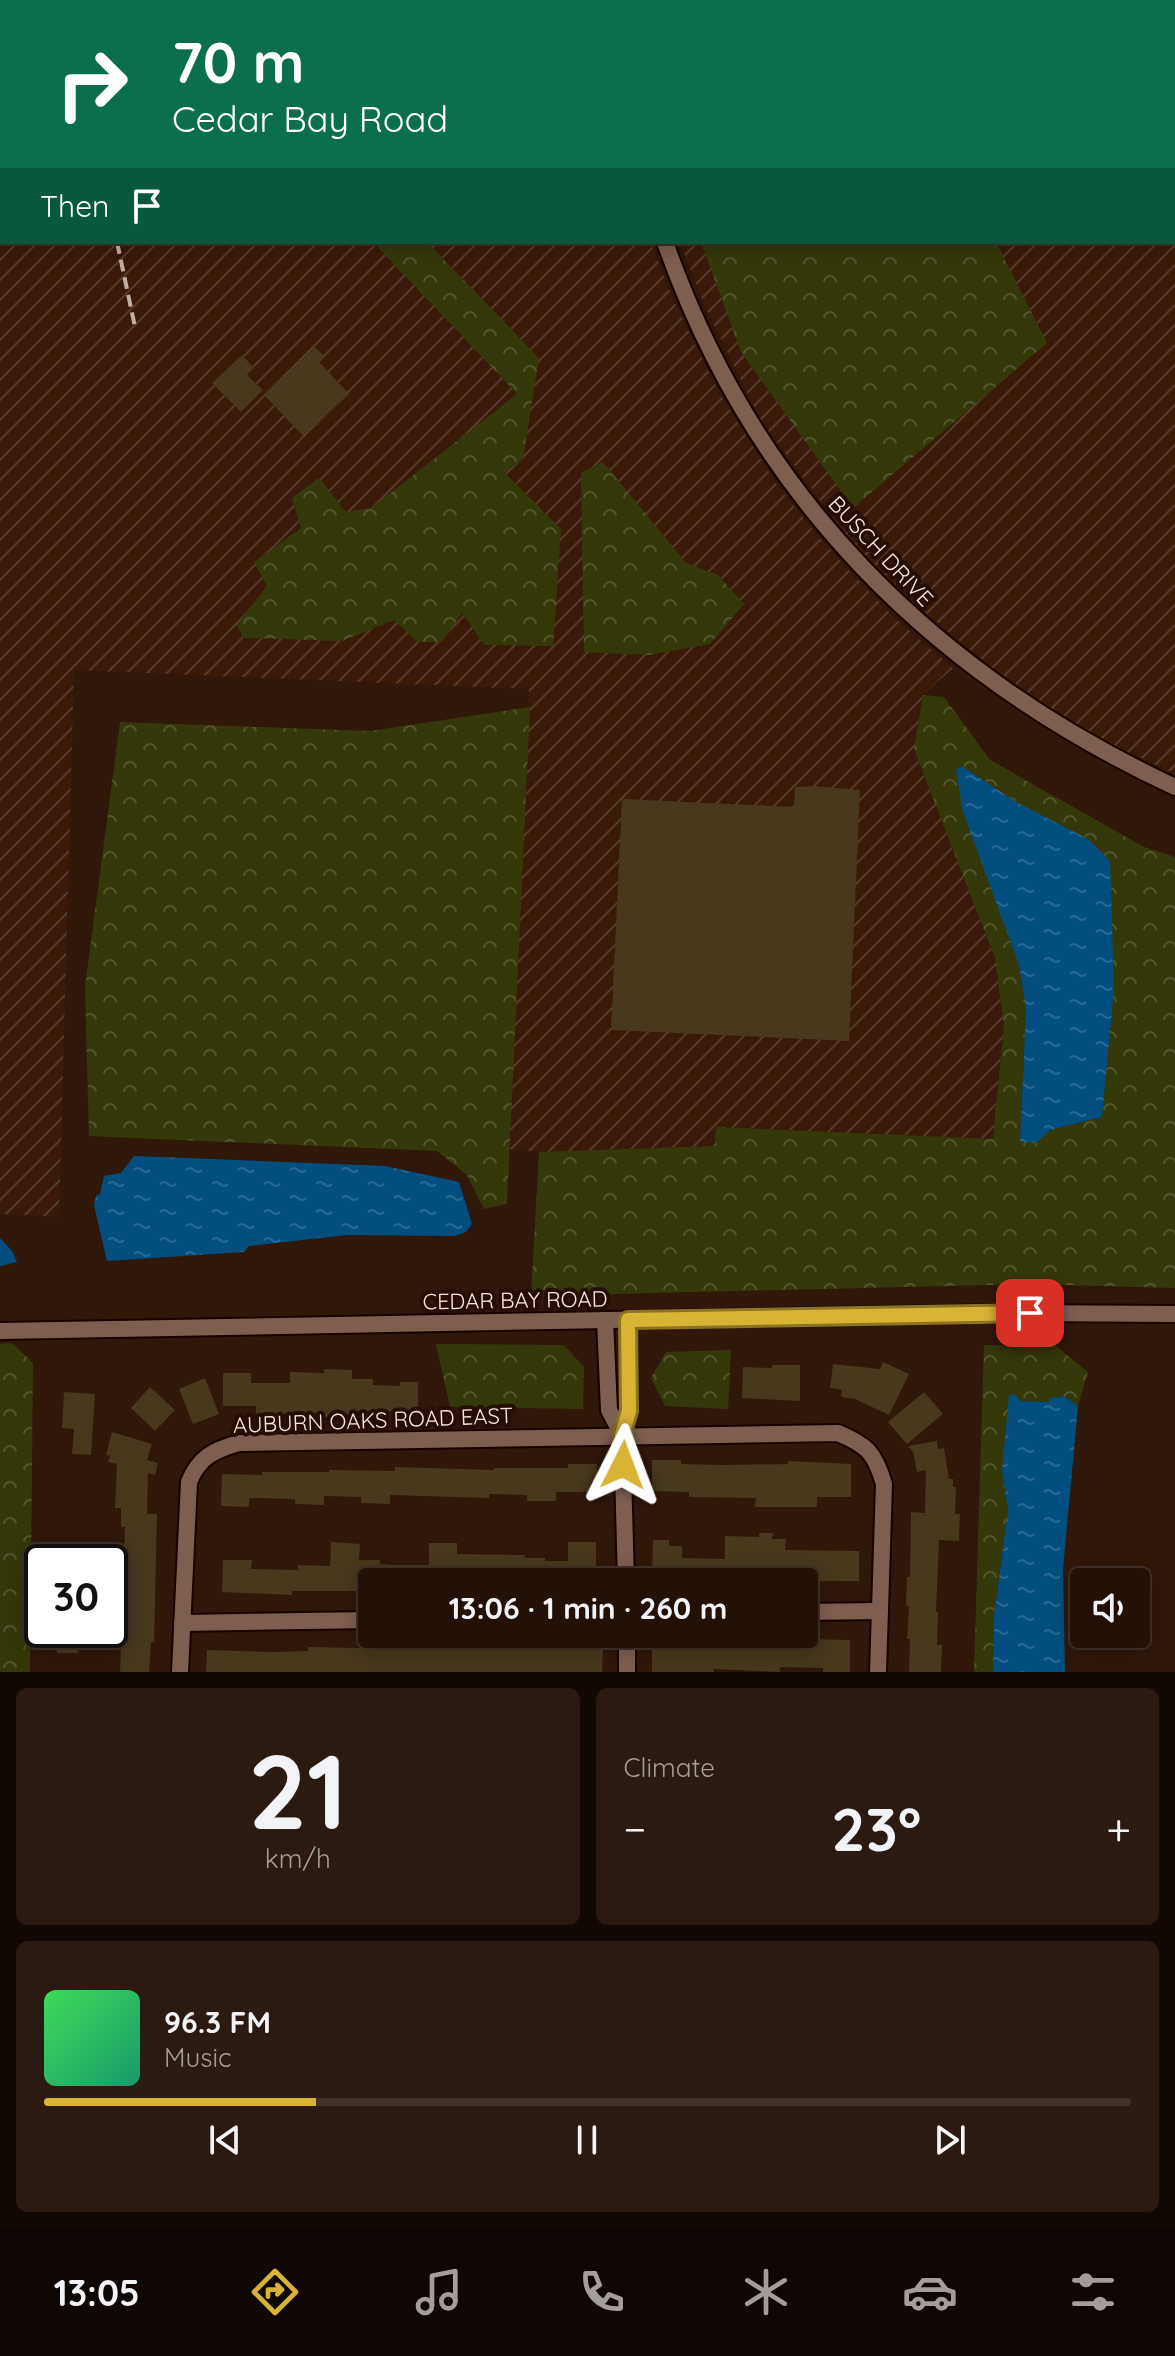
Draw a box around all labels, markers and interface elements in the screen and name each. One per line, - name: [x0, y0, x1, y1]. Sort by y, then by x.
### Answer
- text: 70 m: [172, 27, 304, 97]
- icon: right: [40, 32, 144, 136]
- text: Cedar Bay Road: [172, 96, 448, 141]
- icon: arrive: [125, 184, 169, 228]
- text: Then: [40, 187, 109, 225]
- street label: BUSCH DRIVE: [822, 490, 940, 612]
- pin: [996, 1279, 1064, 1347]
- street label: CEDAR BAY ROAD: [422, 1284, 608, 1316]
- icon: arrive: [1008, 1291, 1052, 1335]
- street label: AUBURN OAKS ROAD EAST: [233, 1401, 513, 1439]
- position arrow: [581, 1423, 665, 1507]
- speed limit sign: 30: [24, 1544, 128, 1648]
- map controls: [1070, 1568, 1150, 1648]
- button: sound: [1070, 1568, 1150, 1648]
- text: 13:06 · 1 min · 260 m: [449, 1589, 727, 1627]
- text: 21: [248, 1725, 348, 1855]
- text: Climate: [624, 1751, 715, 1784]
- text: 23°: [831, 1791, 921, 1866]
- text: −: [624, 1801, 646, 1856]
- text: +: [1106, 1801, 1131, 1856]
- text: km/h: [265, 1842, 331, 1875]
- text: 96.3 FM: [164, 2003, 271, 2041]
- text: Music: [164, 2041, 232, 2074]
- icon: previous: [203, 2118, 247, 2162]
- icon: pause: [565, 2118, 609, 2162]
- icon: next: [928, 2118, 972, 2162]
- icon: directions: [247, 2264, 303, 2320]
- icon: music: [411, 2264, 467, 2320]
- icon: phone: [574, 2264, 630, 2320]
- icon: climate: [738, 2264, 794, 2320]
- icon: car: [902, 2264, 958, 2320]
- icon: filters: [1065, 2264, 1121, 2320]
- text: 13:05: [54, 2270, 140, 2315]

